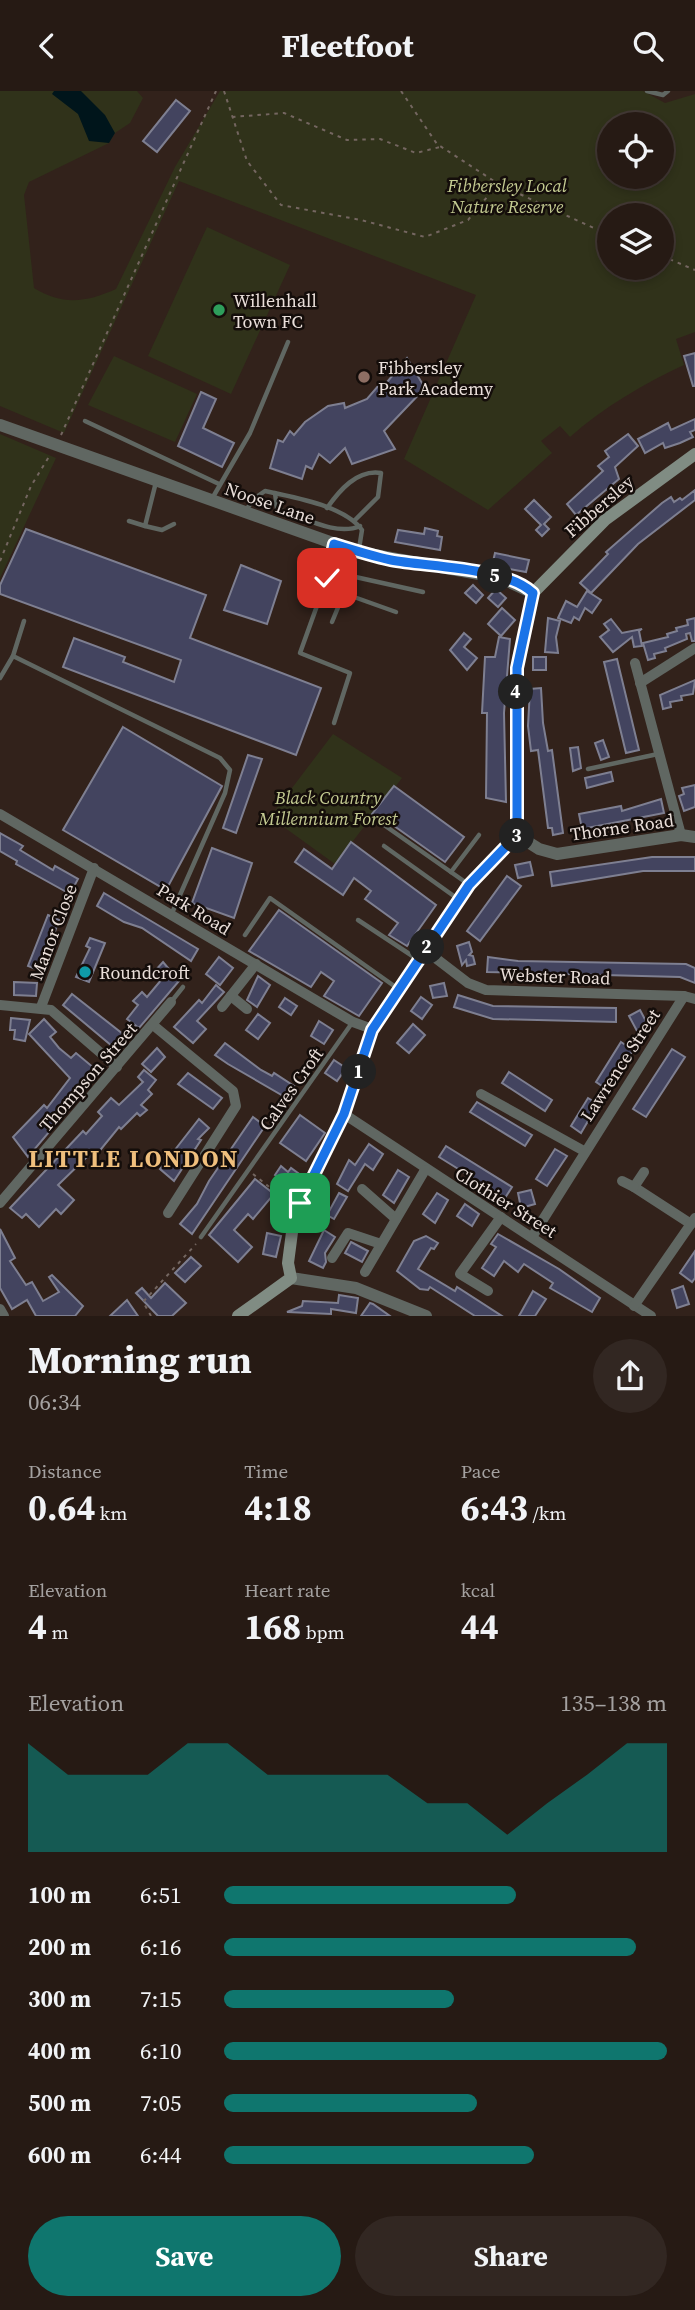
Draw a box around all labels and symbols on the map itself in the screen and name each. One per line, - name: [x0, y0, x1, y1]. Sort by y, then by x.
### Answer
- park label: Fibbersley Local Nature Reserve: [446, 173, 567, 219]
- place label: Willenhall Town FC: [233, 288, 317, 334]
- marker: Willenhall Town FC: [211, 302, 227, 318]
- place label: Fibbersley Park Academy: [378, 355, 494, 401]
- marker: Fibbersley Park Academy: [356, 369, 372, 385]
- street label: Fibbersley: [559, 468, 639, 543]
- street label: Noose Lane: [222, 476, 318, 530]
- pin: [297, 548, 357, 608]
- pin: 5: [477, 559, 512, 594]
- pin: 4: [498, 675, 534, 709]
- park label: Black Country Millennium Forest: [258, 785, 399, 831]
- street label: Thorne Road: [569, 807, 675, 847]
- pin: 3: [500, 819, 534, 853]
- street label: Park Road: [152, 877, 236, 941]
- street label: Manor Close: [23, 880, 83, 984]
- pin: 2: [410, 929, 444, 965]
- place label: Roundcroft: [99, 960, 190, 985]
- street label: Webster Road: [499, 962, 611, 990]
- marker: Roundcroft: [77, 964, 93, 980]
- street label: Lawrence Street: [574, 1004, 666, 1126]
- street label: Thompson Street: [34, 1017, 143, 1137]
- street label: Calves Croft: [253, 1042, 329, 1135]
- pin: 1: [342, 1055, 376, 1089]
- district label: LITTLE LONDON: [28, 1142, 240, 1175]
- street label: Clothier Street: [450, 1161, 562, 1243]
- pin: [270, 1173, 330, 1233]

